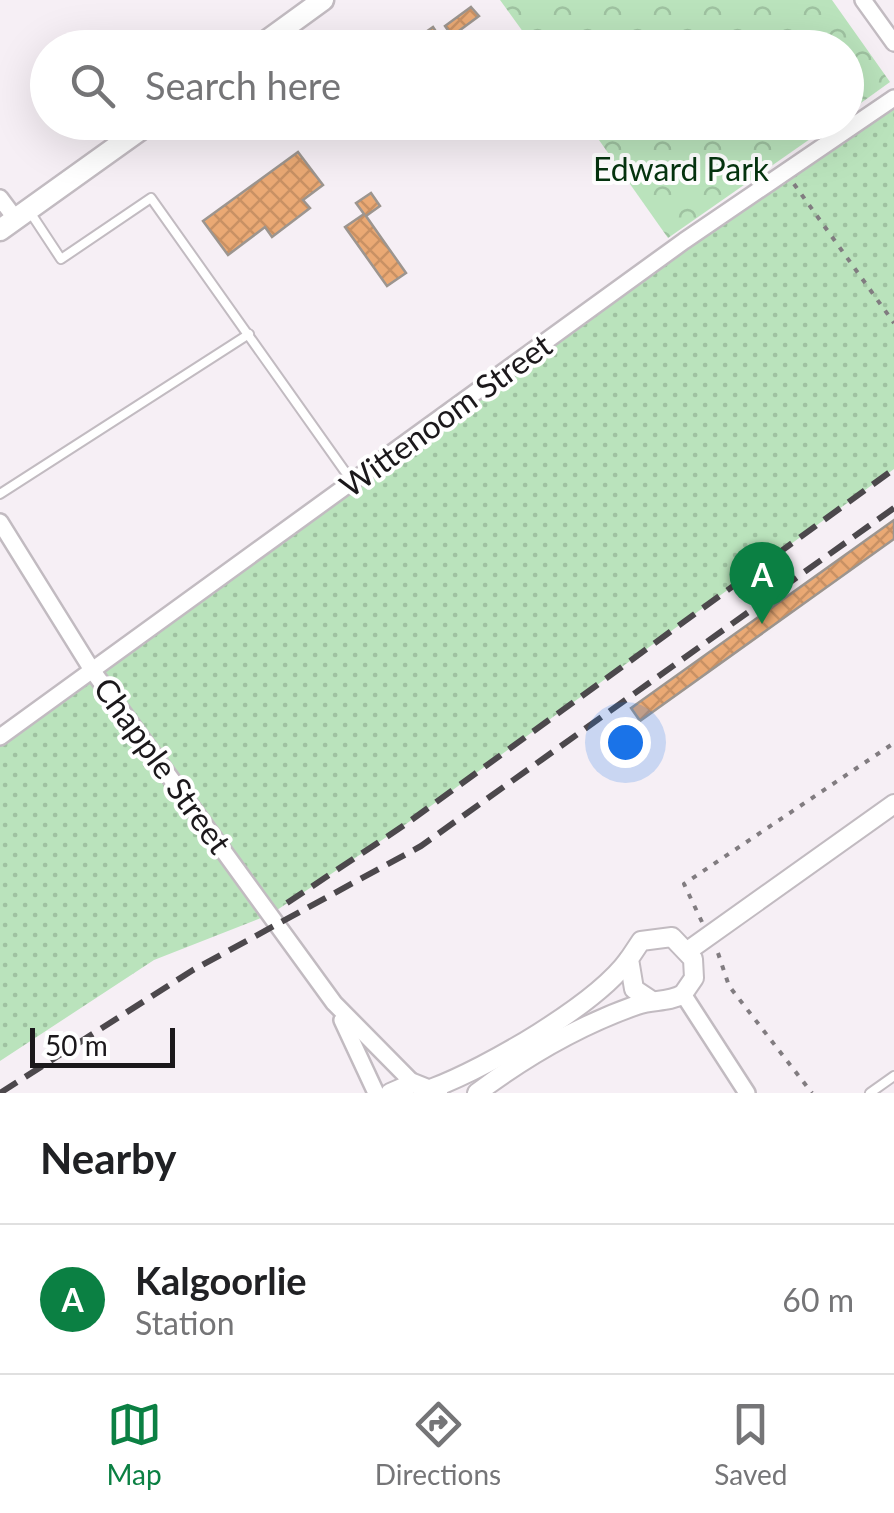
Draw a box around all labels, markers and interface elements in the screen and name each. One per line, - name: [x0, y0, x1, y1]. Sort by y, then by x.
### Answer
- search box: [30, 30, 864, 140]
- icon: search: [65, 58, 120, 113]
- text: Search here: [145, 62, 341, 108]
- park label: Edward Park: [593, 149, 770, 188]
- street label: Wittenoom Street: [332, 325, 559, 505]
- pin: A: [730, 542, 794, 624]
- street label: Chapple Street: [86, 670, 240, 861]
- your location: [600, 717, 651, 768]
- scale bar: [30, 1023, 175, 1068]
- text: 50 m: [45, 1028, 108, 1062]
- text: Nearby: [40, 1133, 177, 1183]
- text: Kalgoorlie: [135, 1257, 307, 1303]
- text: A: [61, 1280, 84, 1319]
- text: 60 m: [782, 1280, 854, 1319]
- text: Station: [135, 1303, 235, 1342]
- tab: Map: [107, 1397, 162, 1491]
- tab: Directions: [375, 1397, 501, 1491]
- tab: Saved: [714, 1397, 787, 1491]

